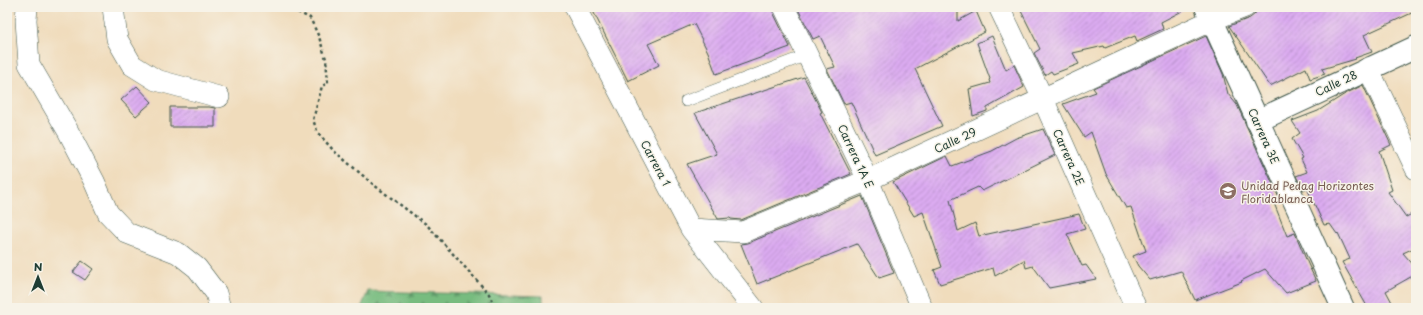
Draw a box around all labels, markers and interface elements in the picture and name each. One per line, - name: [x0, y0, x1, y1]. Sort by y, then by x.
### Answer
- street label: Calle 28: [1312, 66, 1360, 100]
- street label: Carrera 3E: [1244, 105, 1284, 167]
- street label: Carrera 1A E: [834, 121, 878, 191]
- street label: Calle 29: [931, 123, 979, 157]
- street label: Carrera 2E: [1049, 126, 1089, 188]
- street label: Carrera 1: [637, 137, 675, 189]
- place label: Unidad Pedag Horizontes Floridablanca: [1241, 177, 1374, 207]
- school or university icon: Unidad Pedag Horizontes Floridablanca: [1218, 181, 1238, 201]
- north arrow: [18, 257, 58, 297]
- text: N: [34, 258, 43, 275]

